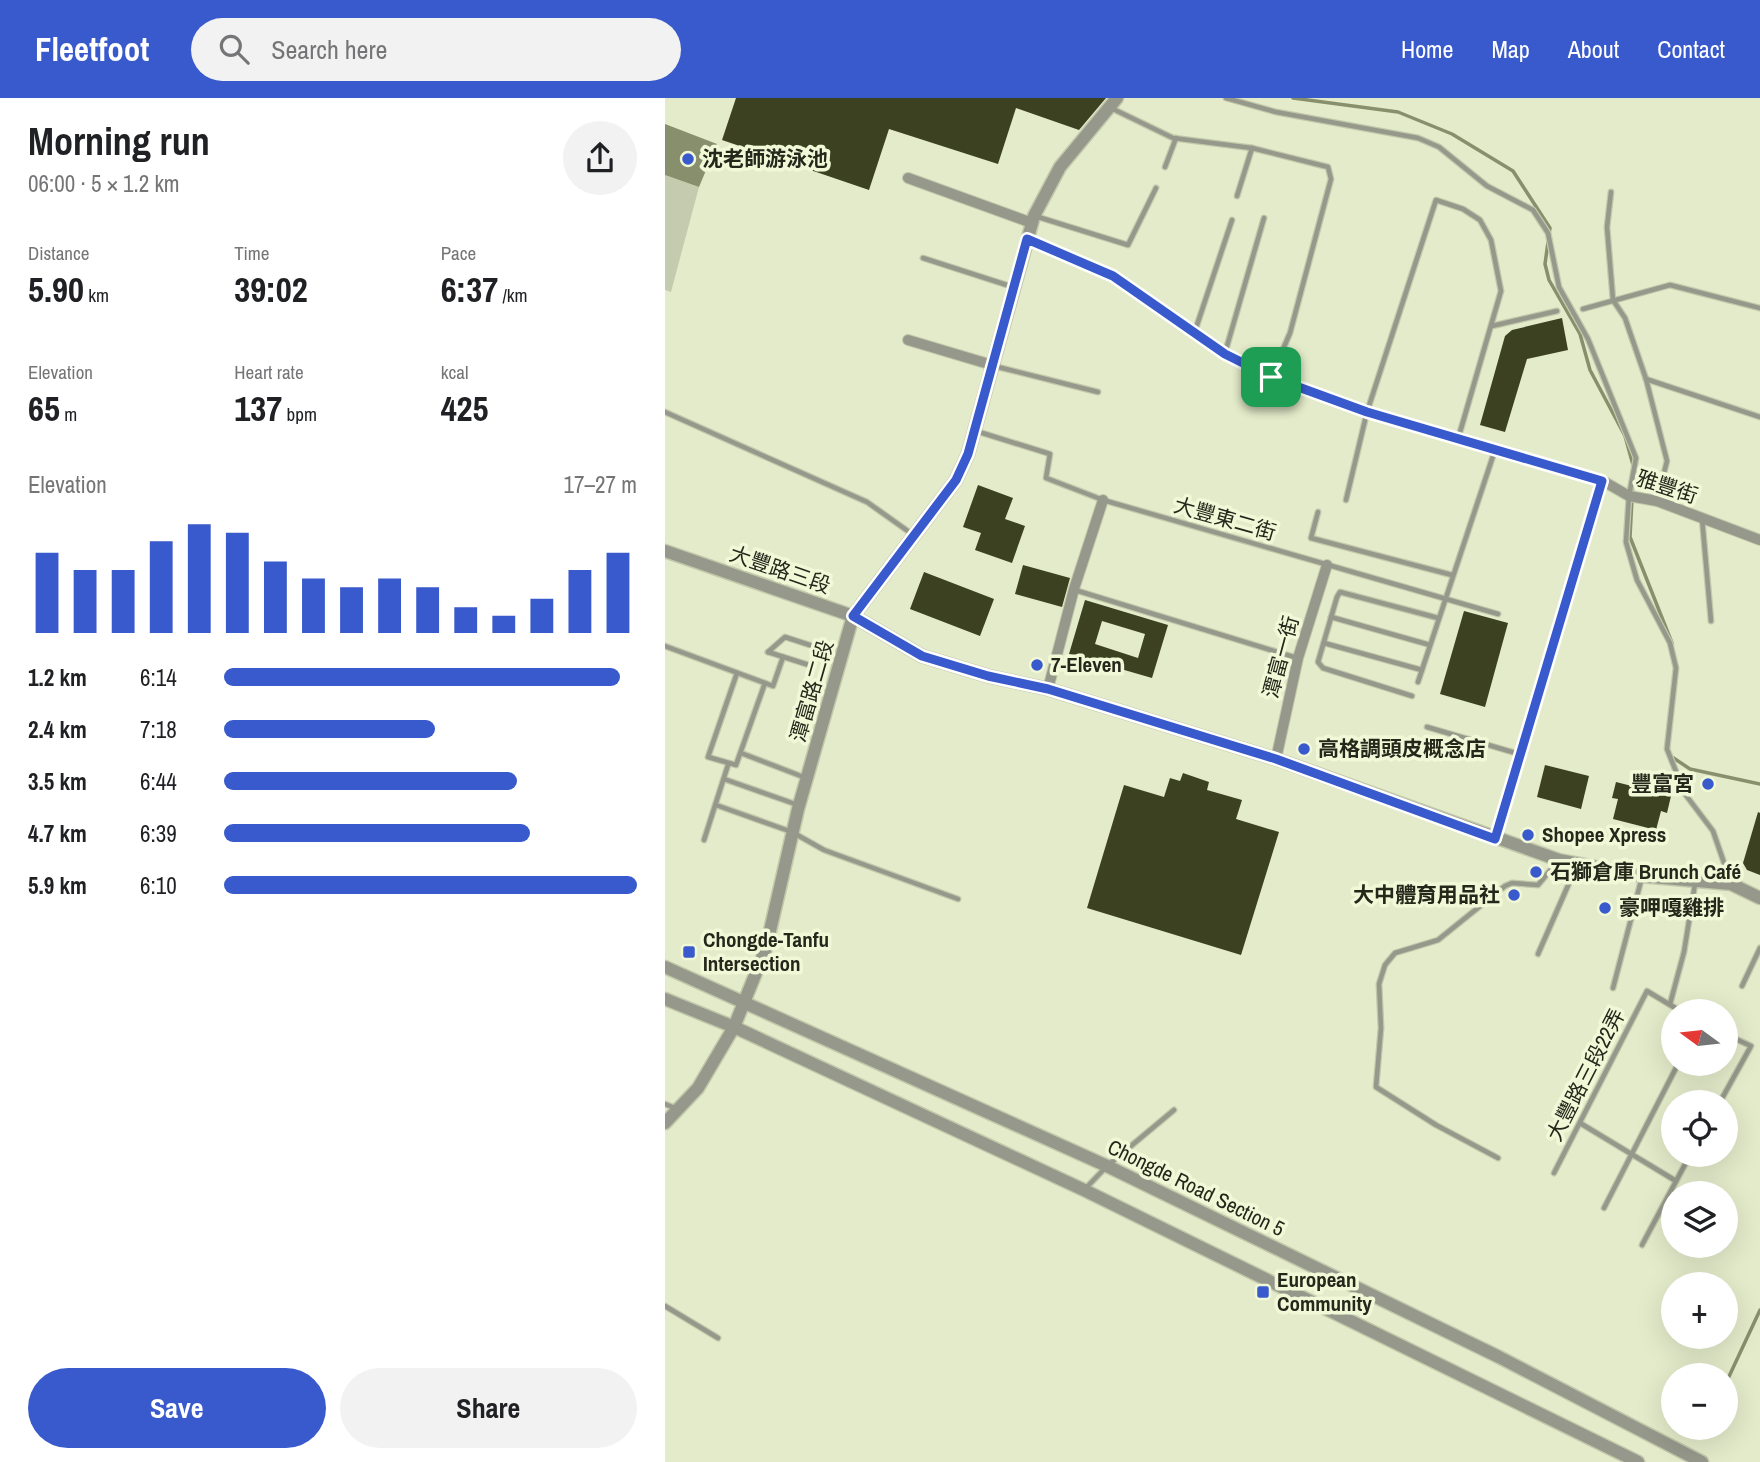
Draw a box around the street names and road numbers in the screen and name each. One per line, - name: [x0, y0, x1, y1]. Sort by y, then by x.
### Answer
- street label: 雅豐街: [1633, 463, 1702, 510]
- street label: 大豐東二街: [1171, 490, 1280, 547]
- street label: 大豐路三段: [726, 539, 835, 600]
- street label: 潭富一街: [1256, 613, 1305, 701]
- street label: 潭富路二段: [783, 636, 840, 745]
- street label: 大豐路三段22弄: [1540, 1004, 1631, 1146]
- street label: Chongde Road Section 5: [1103, 1132, 1289, 1243]

